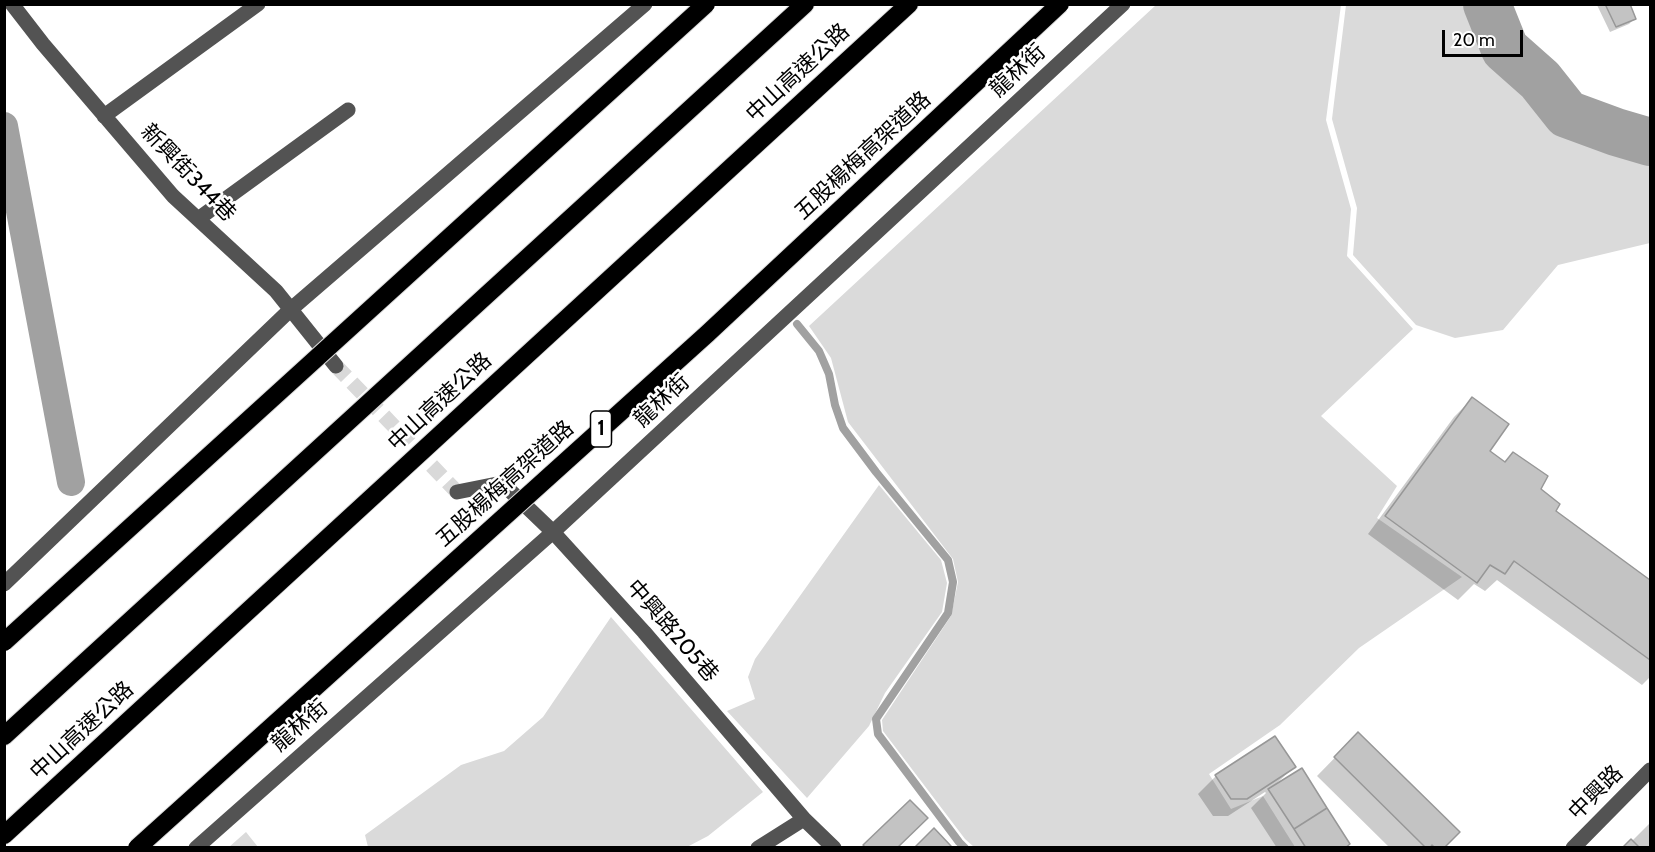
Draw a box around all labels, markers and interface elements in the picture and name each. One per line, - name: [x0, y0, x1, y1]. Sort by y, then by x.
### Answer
- street label: 中山高速公路: [741, 18, 855, 128]
- scale bar: [1445, 18, 1526, 56]
- text: 20 m: [1453, 29, 1495, 51]
- street label: 龍林街: [985, 39, 1051, 103]
- street label: 五股楊梅高架道路: [790, 86, 936, 226]
- street label: 新興街344巷: [135, 119, 241, 227]
- street label: 中山高速公路: [383, 347, 497, 457]
- street label: 龍林街: [629, 369, 695, 433]
- road number: 1: [590, 411, 612, 447]
- street label: 五股楊梅高架道路: [431, 415, 579, 553]
- street label: 中興路205巷: [620, 574, 724, 688]
- street label: 中山高速公路: [25, 676, 139, 786]
- street label: 龍林街: [266, 694, 334, 758]
- street label: 中興路: [1563, 760, 1629, 826]

